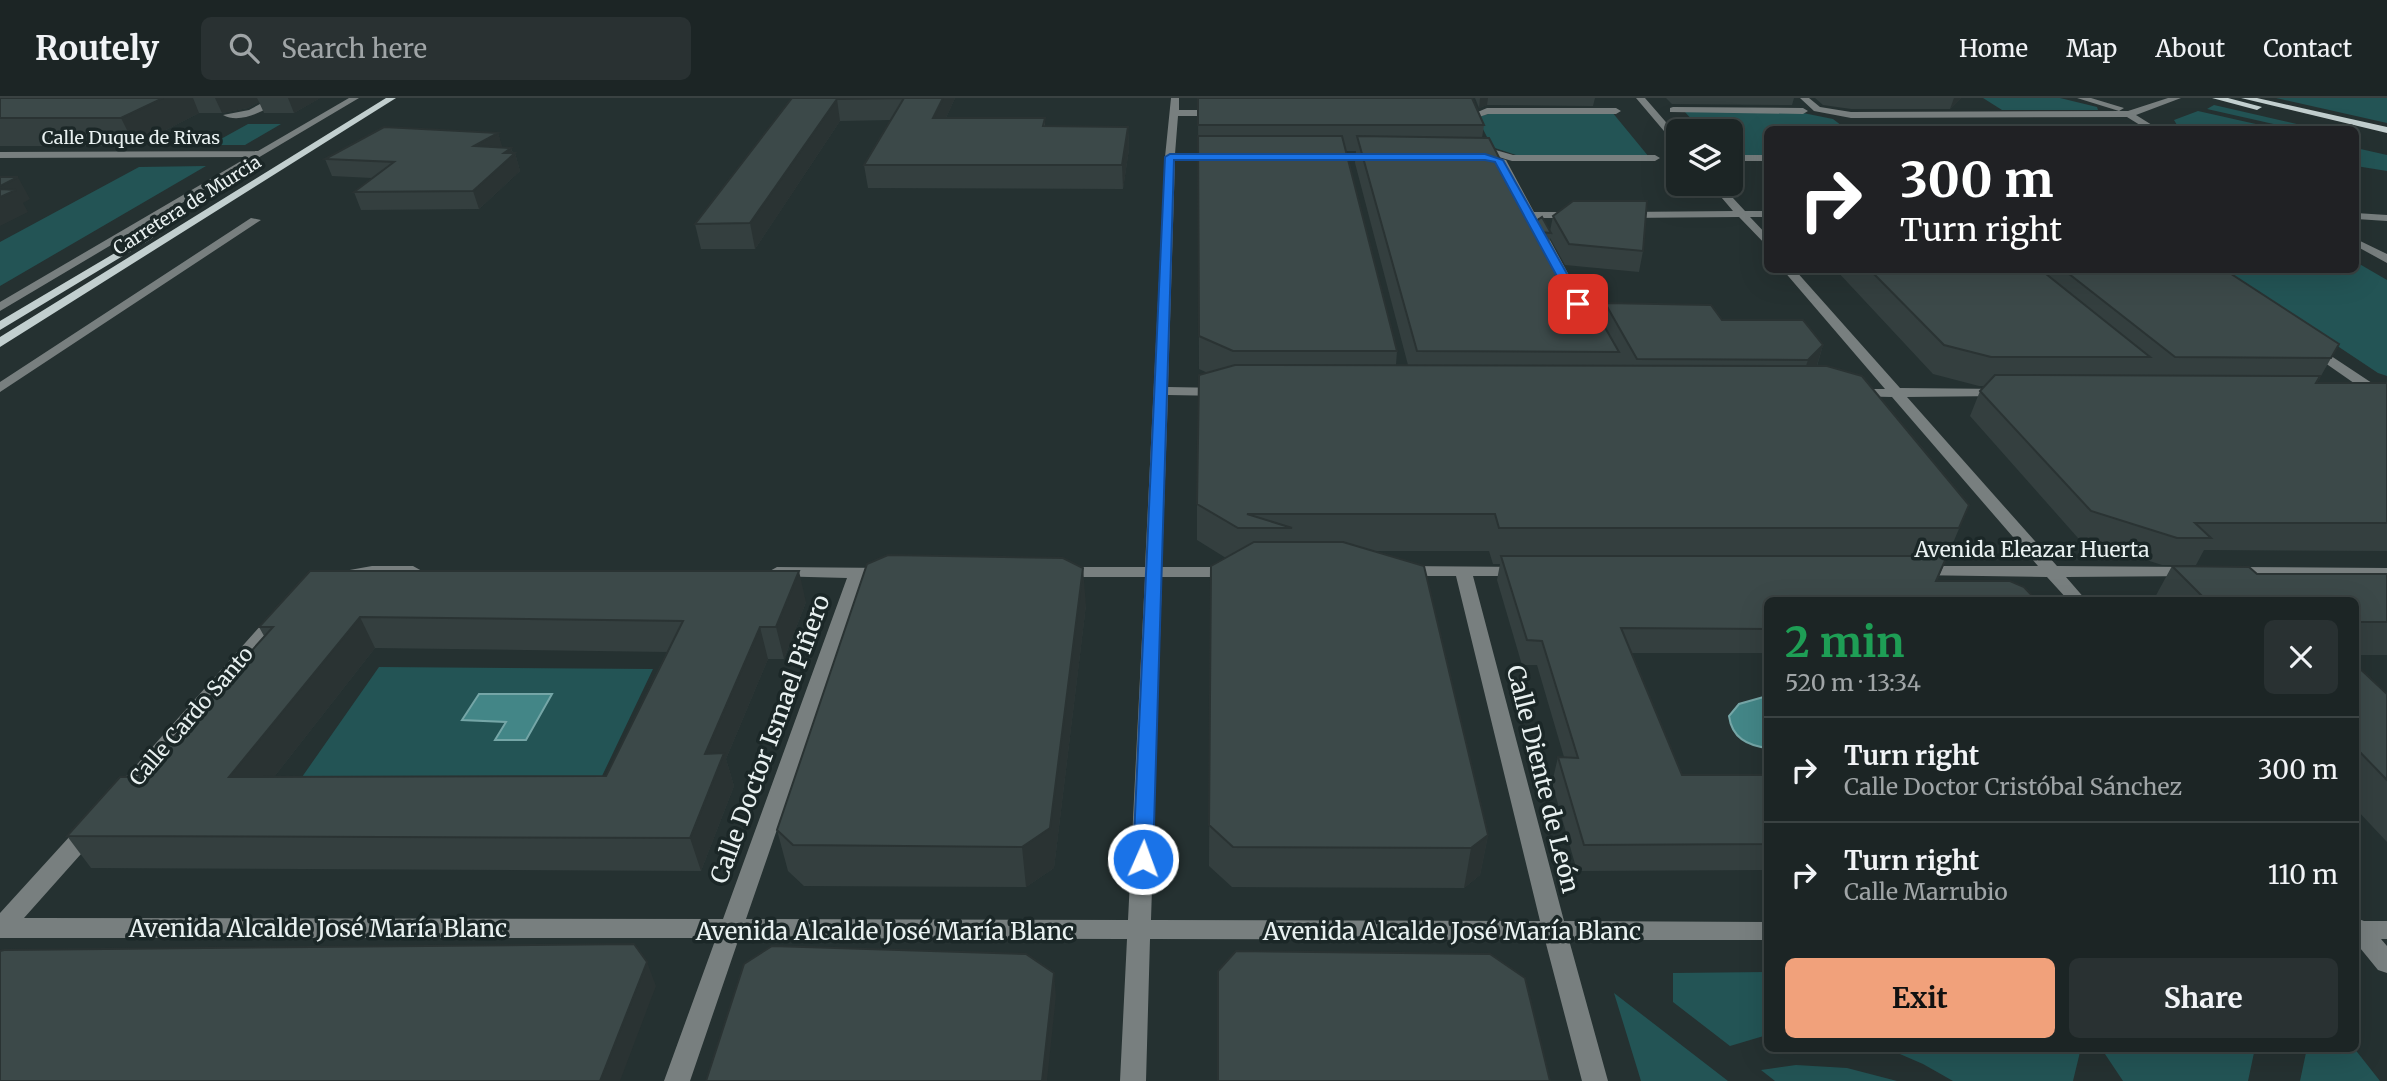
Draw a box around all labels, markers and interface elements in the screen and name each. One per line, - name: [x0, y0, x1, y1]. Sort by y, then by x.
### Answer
- search box: [201, 17, 691, 80]
- text: Routely: [35, 28, 159, 69]
- icon: search: [225, 29, 263, 67]
- text: Search here: [281, 32, 427, 65]
- text: Home: [1959, 33, 2028, 64]
- text: Map: [2066, 33, 2117, 64]
- text: About: [2155, 33, 2225, 64]
- text: Contact: [2263, 33, 2352, 64]
- map controls: [1666, 119, 1743, 196]
- button: layers: [1666, 119, 1743, 196]
- street label: Calle Duque de Rivas: [42, 126, 220, 149]
- text: 300 m: [1900, 149, 2054, 210]
- street label: Carretera de Murcia: [109, 150, 265, 260]
- icon: right: [1785, 154, 1876, 245]
- text: Turn right: [1900, 210, 2062, 250]
- pin: [1548, 274, 1608, 334]
- icon: arrive: [1559, 285, 1597, 323]
- street label: Avenida Eleazar Huerta: [1913, 536, 2150, 563]
- street label: Calle Doctor Ismael Piñero: [703, 590, 837, 888]
- text: 2 min: [1785, 616, 1905, 668]
- button: close: [2264, 620, 2338, 694]
- street label: Calle Cardo Santo: [123, 641, 259, 791]
- street label: Calle Diente de León: [1500, 662, 1586, 896]
- text: 520 m · 13:34: [1785, 668, 1921, 697]
- text: Turn right: [1844, 739, 1979, 772]
- icon: right: [1785, 751, 1823, 789]
- text: 300 m: [2258, 753, 2338, 786]
- text: Calle Doctor Cristóbal Sánchez: [1844, 772, 2182, 801]
- position arrow: [1106, 822, 1180, 896]
- text: Turn right: [1844, 844, 1979, 877]
- icon: right: [1785, 856, 1823, 894]
- text: 110 m: [2268, 858, 2338, 891]
- text: Calle Marrubio: [1844, 877, 2008, 906]
- street label: Avenida Alcalde José María Blanc: [128, 913, 507, 944]
- street label: Avenida Alcalde José María Blanc: [695, 916, 1074, 947]
- street label: Avenida Alcalde José María Blanc: [1262, 916, 1641, 947]
- button: Exit: [1785, 958, 2055, 1038]
- button: Share: [2069, 958, 2338, 1038]

